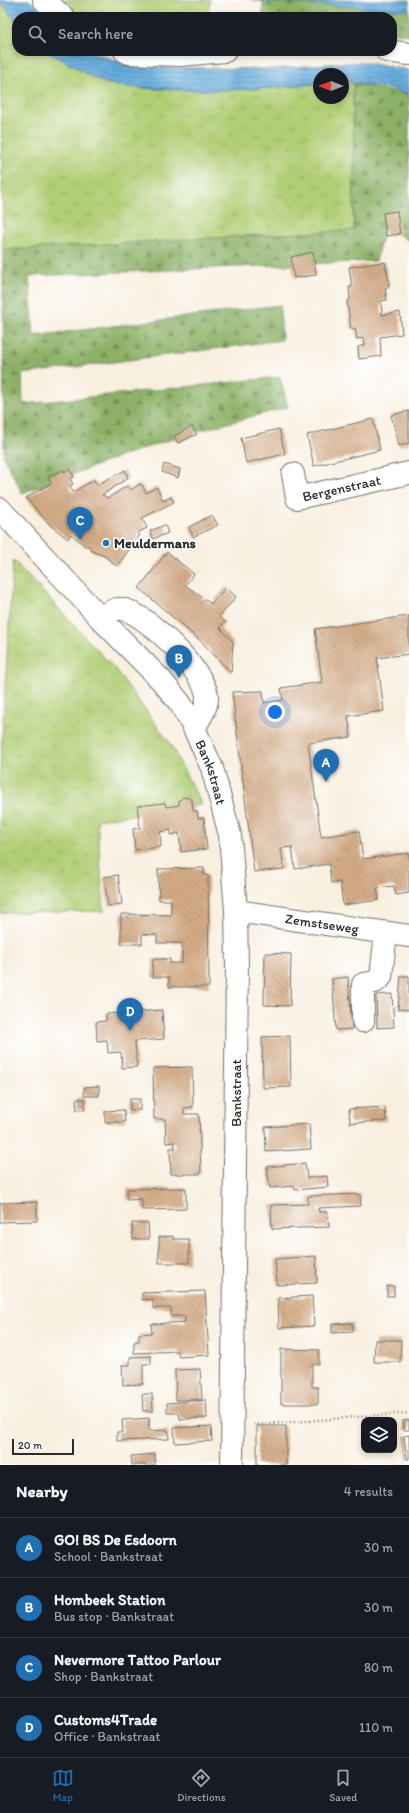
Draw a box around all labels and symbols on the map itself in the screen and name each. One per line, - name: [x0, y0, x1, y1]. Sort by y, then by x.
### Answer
- north arrow: [313, 68, 349, 104]
- street label: Bergenstraat: [301, 471, 382, 505]
- pin: C: [67, 507, 93, 540]
- place label: Meuldermans: [114, 535, 196, 552]
- marker: Meuldermans: [101, 538, 111, 548]
- pin: B: [166, 645, 192, 678]
- your location: [265, 702, 285, 722]
- street label: Bankstraat: [192, 737, 230, 807]
- pin: A: [313, 749, 339, 782]
- street label: Zemstseweg: [284, 910, 361, 937]
- pin: D: [117, 998, 143, 1031]
- street label: Bankstraat: [228, 1059, 245, 1127]
- scale bar: [12, 1437, 74, 1456]

